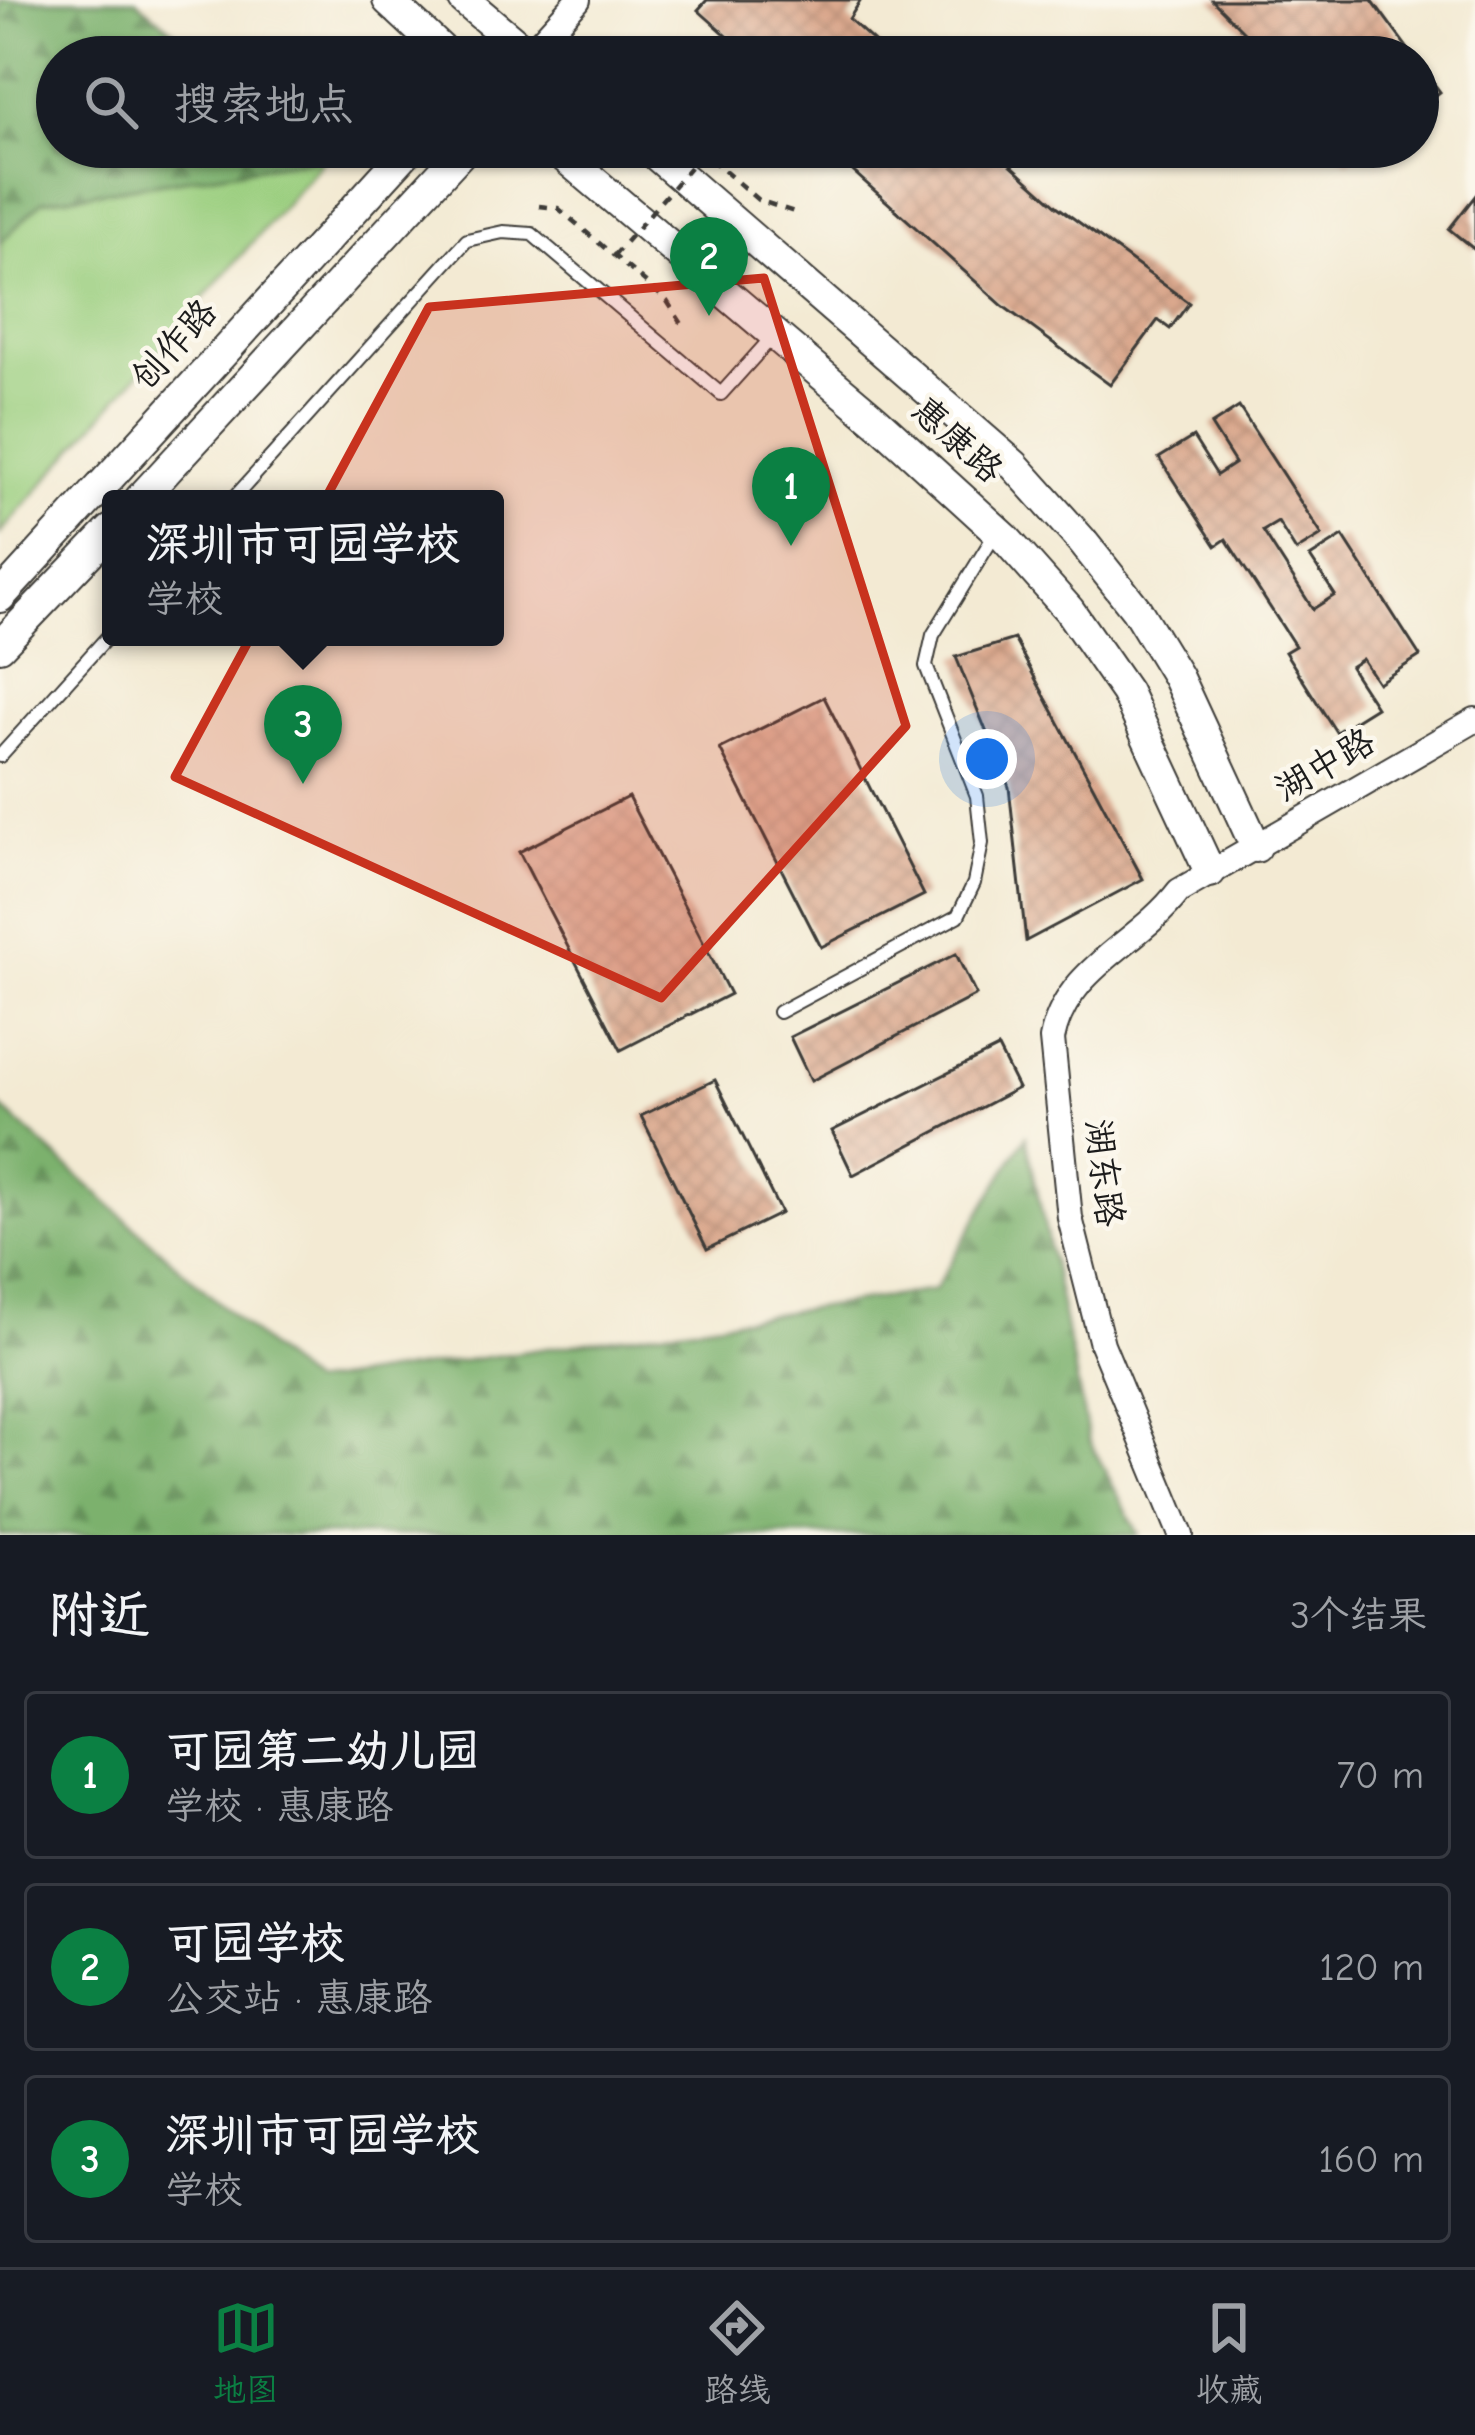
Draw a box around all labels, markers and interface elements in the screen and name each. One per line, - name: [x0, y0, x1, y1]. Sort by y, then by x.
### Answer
- search box: [36, 36, 1439, 168]
- icon: search: [78, 69, 144, 135]
- text: 搜索地点: [174, 78, 354, 130]
- pin: 2: [670, 217, 748, 316]
- street label: 创作路: [123, 291, 225, 399]
- street label: 惠康路: [903, 389, 1011, 491]
- pin: 1: [752, 447, 830, 546]
- popup: [102, 490, 504, 646]
- text: 深圳市可园学校: [145, 518, 461, 570]
- text: 学校: [145, 577, 224, 622]
- pin: 3: [264, 685, 342, 784]
- street label: 湖中路: [1268, 720, 1382, 810]
- your location: [957, 729, 1017, 789]
- street label: 湖东路: [1077, 1117, 1131, 1229]
- text: 附近: [48, 1586, 150, 1645]
- text: 3个结果: [1290, 1593, 1427, 1638]
- text: 可园第二幼儿园: [165, 1725, 480, 1777]
- text: 1: [82, 1753, 98, 1798]
- text: 70 m: [1337, 1753, 1424, 1798]
- text: 学校 · 惠康路: [165, 1784, 393, 1829]
- text: 可园学校: [165, 1917, 345, 1969]
- text: 2: [80, 1945, 100, 1990]
- text: 120 m: [1319, 1945, 1424, 1990]
- text: 公交站 · 惠康路: [165, 1976, 432, 2021]
- text: 深圳市可园学校: [165, 2109, 480, 2161]
- text: 3: [80, 2137, 100, 2182]
- text: 160 m: [1318, 2137, 1424, 2182]
- text: 学校: [165, 2168, 243, 2213]
- tab: 地图: [213, 2295, 279, 2410]
- tab: 路线: [704, 2295, 770, 2410]
- tab: 收藏: [1196, 2295, 1262, 2410]

